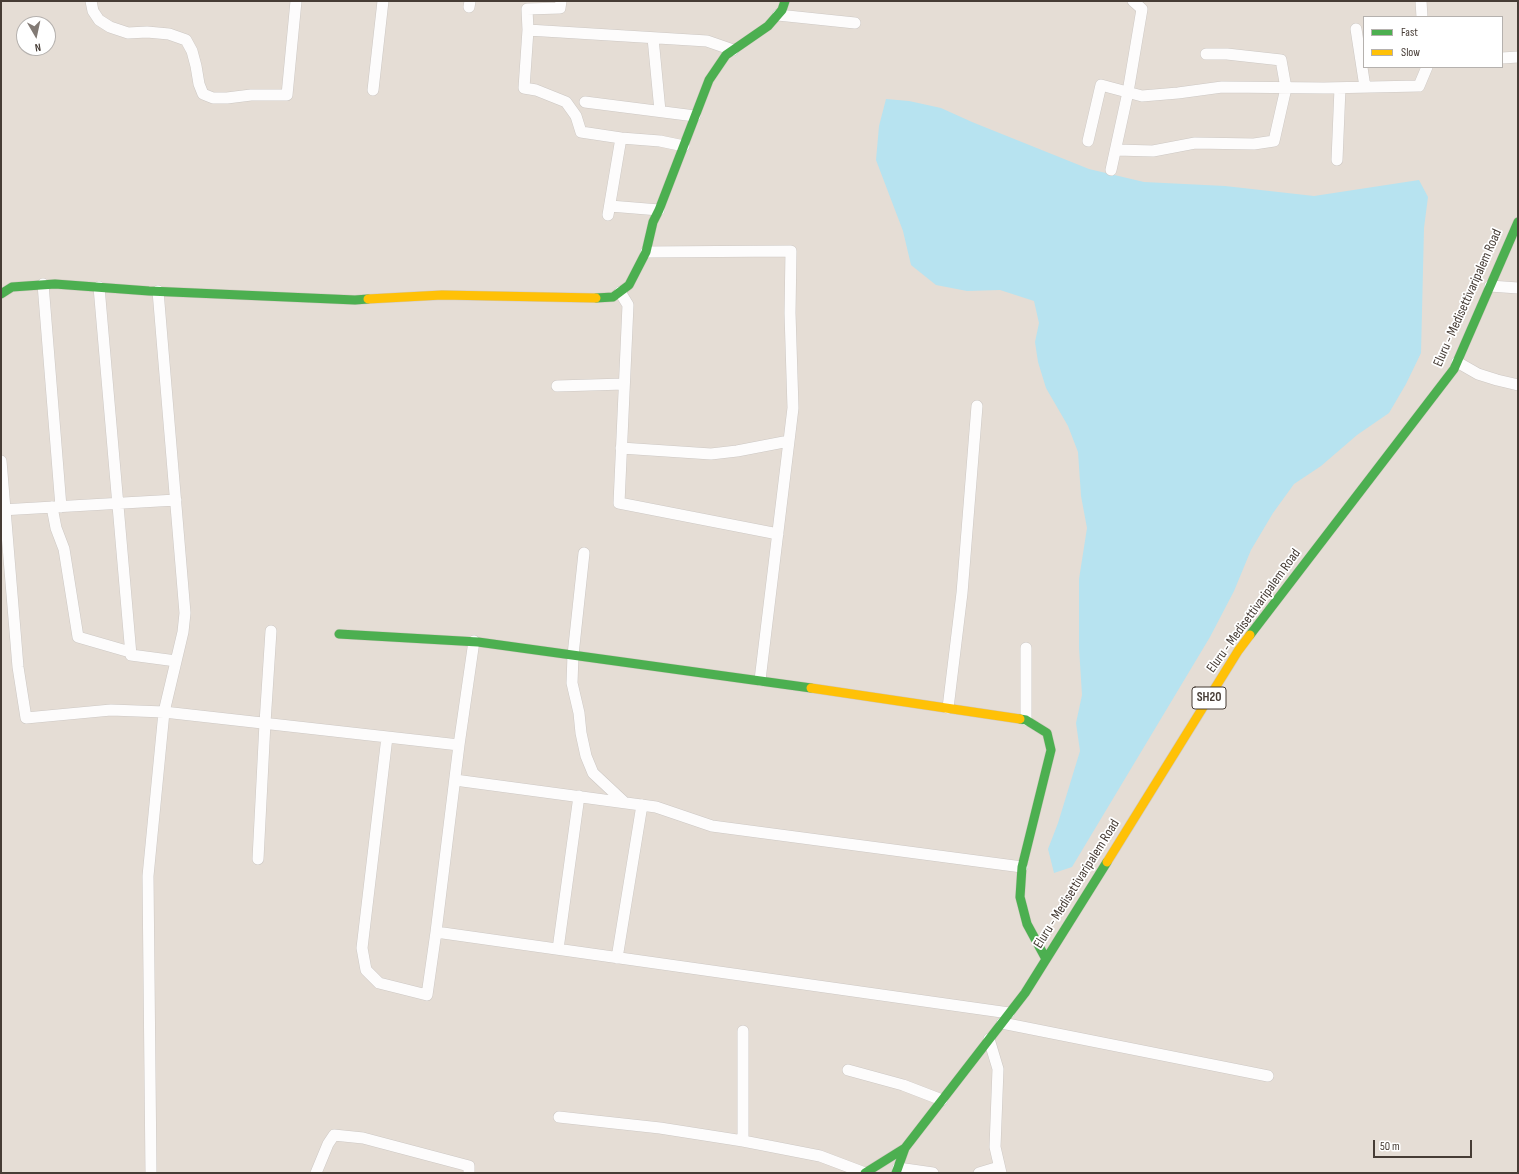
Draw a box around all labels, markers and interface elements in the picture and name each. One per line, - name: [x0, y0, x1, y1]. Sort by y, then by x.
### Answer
- north arrow: [16, 16, 56, 56]
- legend: [1363, 16, 1503, 68]
- text: Fast: [1401, 25, 1418, 40]
- text: N: [34, 40, 42, 54]
- text: Slow: [1401, 45, 1420, 60]
- street label: Eluru - Medisettivaripalem Road: [1430, 227, 1506, 369]
- street label: Eluru - Medisettivaripalem Road: [1203, 546, 1305, 676]
- road number: SH20: [1192, 687, 1226, 709]
- street label: Eluru - Medisettivaripalem Road: [1030, 816, 1124, 952]
- scale bar: [1375, 1132, 1474, 1158]
- text: 50 m: [1380, 1139, 1400, 1154]

